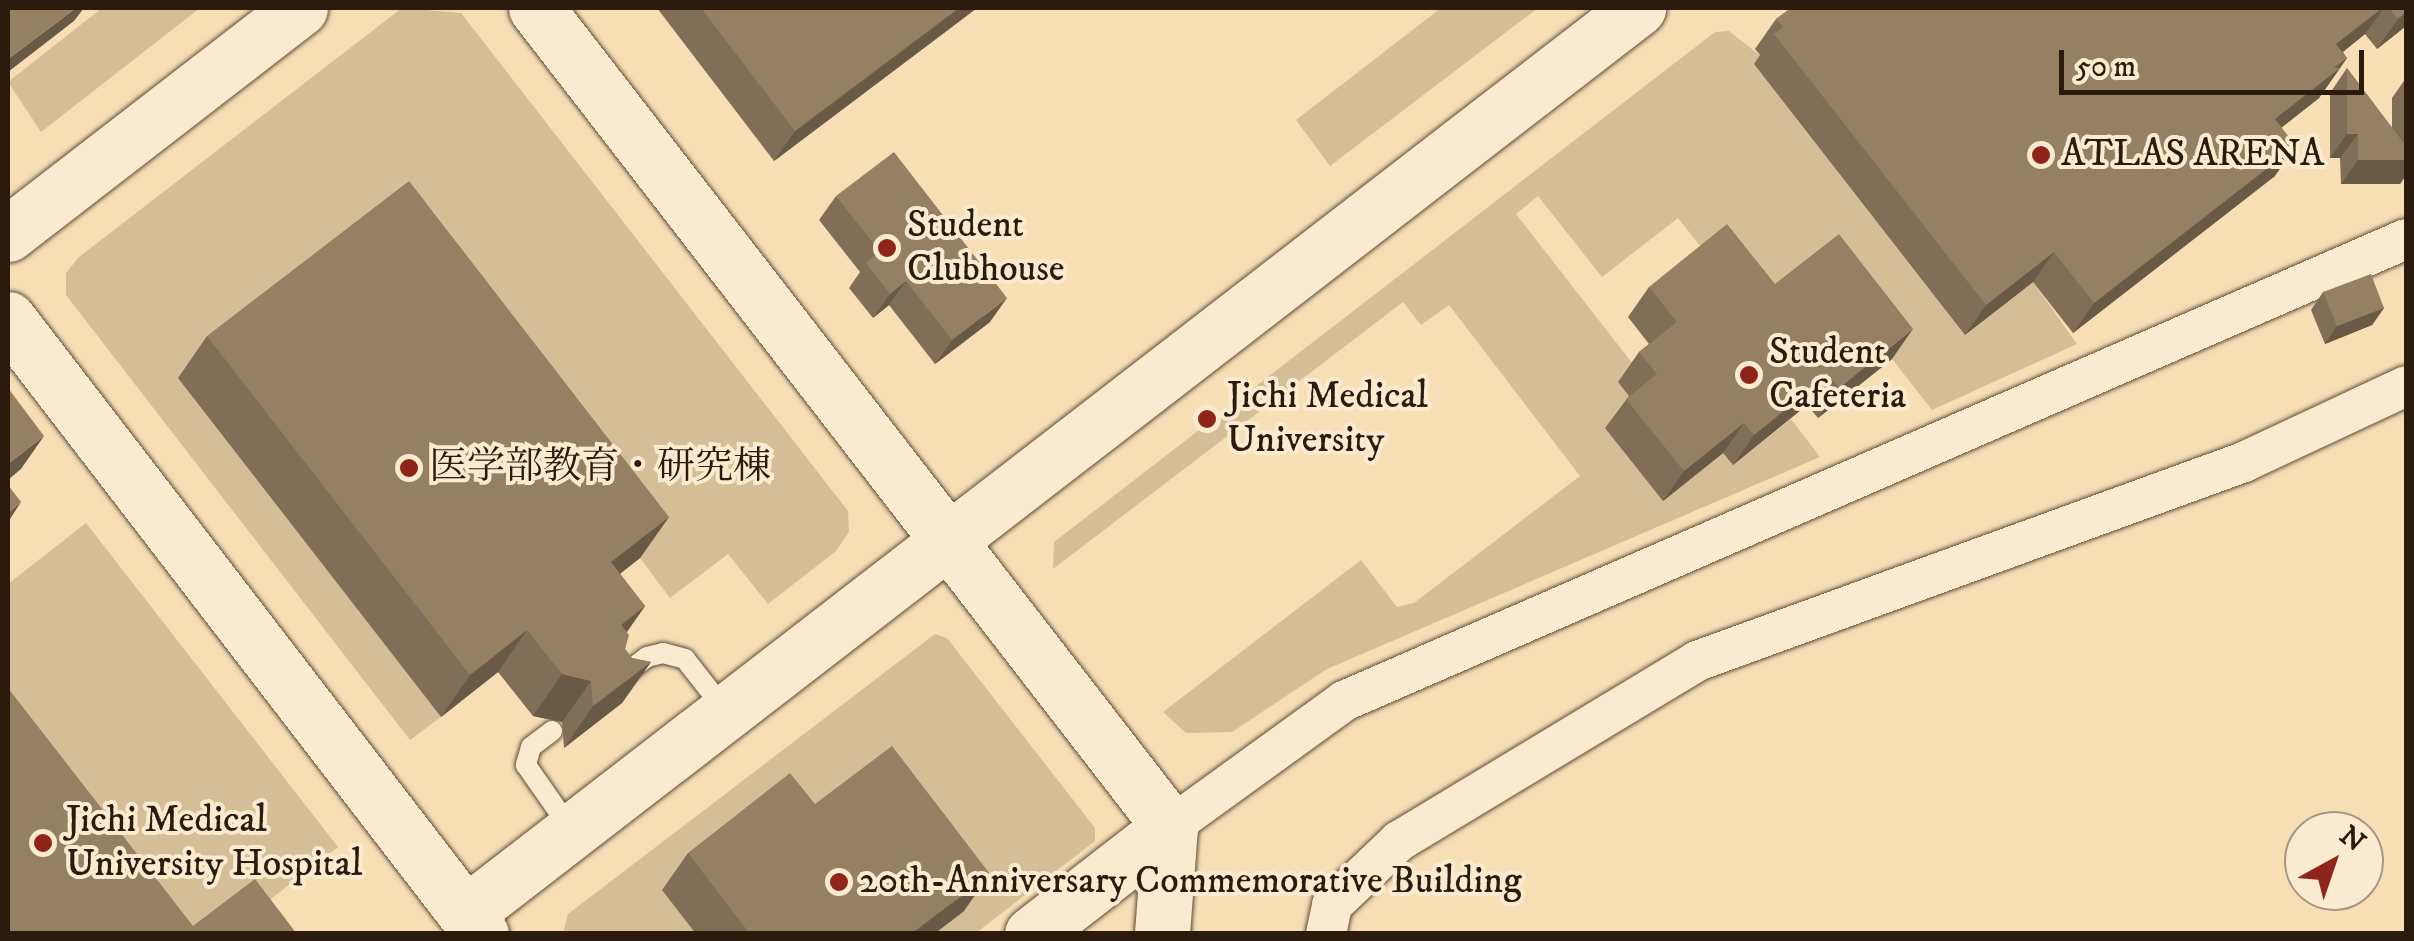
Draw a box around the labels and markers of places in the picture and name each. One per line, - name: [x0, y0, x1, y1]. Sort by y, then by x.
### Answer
- place label: ATLAS ARENA: [2061, 132, 2324, 178]
- marker: ATLAS ARENA: [2030, 144, 2052, 166]
- place label: Student Clubhouse: [907, 203, 1065, 292]
- marker: Student Clubhouse: [876, 237, 898, 259]
- place label: Student Cafeteria: [1769, 330, 1906, 419]
- marker: Student Cafeteria: [1738, 364, 1760, 386]
- place label: Jichi Medical University: [1227, 374, 1428, 464]
- marker: Jichi Medical University: [1196, 408, 1218, 430]
- place label: 医学部教育・研究棟: [429, 445, 771, 491]
- marker: 医学部教育・研究棟: [398, 457, 420, 479]
- place label: Jichi Medical University Hospital: [66, 798, 362, 888]
- marker: Jichi Medical University Hospital: [30, 830, 56, 856]
- place label: 20th-Anniversary Commemorative Building: [859, 859, 1522, 905]
- marker: 20th-Anniversary Commemorative Building: [828, 871, 850, 893]

